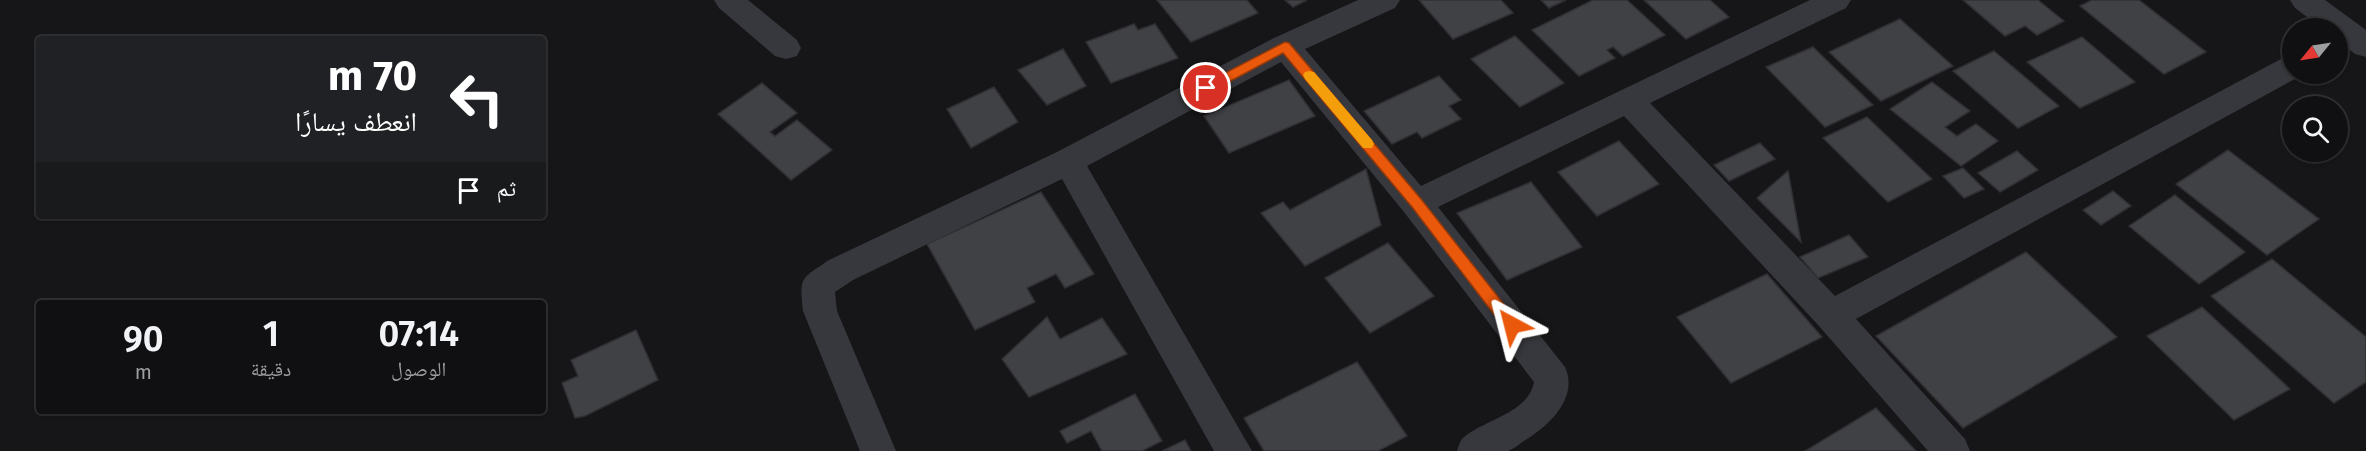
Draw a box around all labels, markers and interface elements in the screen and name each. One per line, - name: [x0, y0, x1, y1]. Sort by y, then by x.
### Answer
- north arrow: [2282, 18, 2348, 84]
- map controls: [2282, 18, 2348, 162]
- text: 70 m: [328, 51, 417, 101]
- icon: left: [438, 60, 516, 138]
- pin: [1180, 62, 1231, 113]
- icon: arrive: [1189, 71, 1222, 104]
- button: search: [2282, 96, 2348, 162]
- text: انعطف يسارًا: [295, 106, 417, 138]
- icon: arrive: [452, 174, 485, 207]
- text: ثم: [497, 175, 516, 202]
- position arrow: [1480, 293, 1544, 357]
- text: 1: [263, 312, 279, 356]
- text: 07:14: [378, 312, 459, 356]
- text: 90: [123, 317, 164, 361]
- text: دقيقة: [251, 357, 291, 381]
- text: الوصول: [391, 357, 446, 381]
- text: m: [135, 360, 152, 384]

